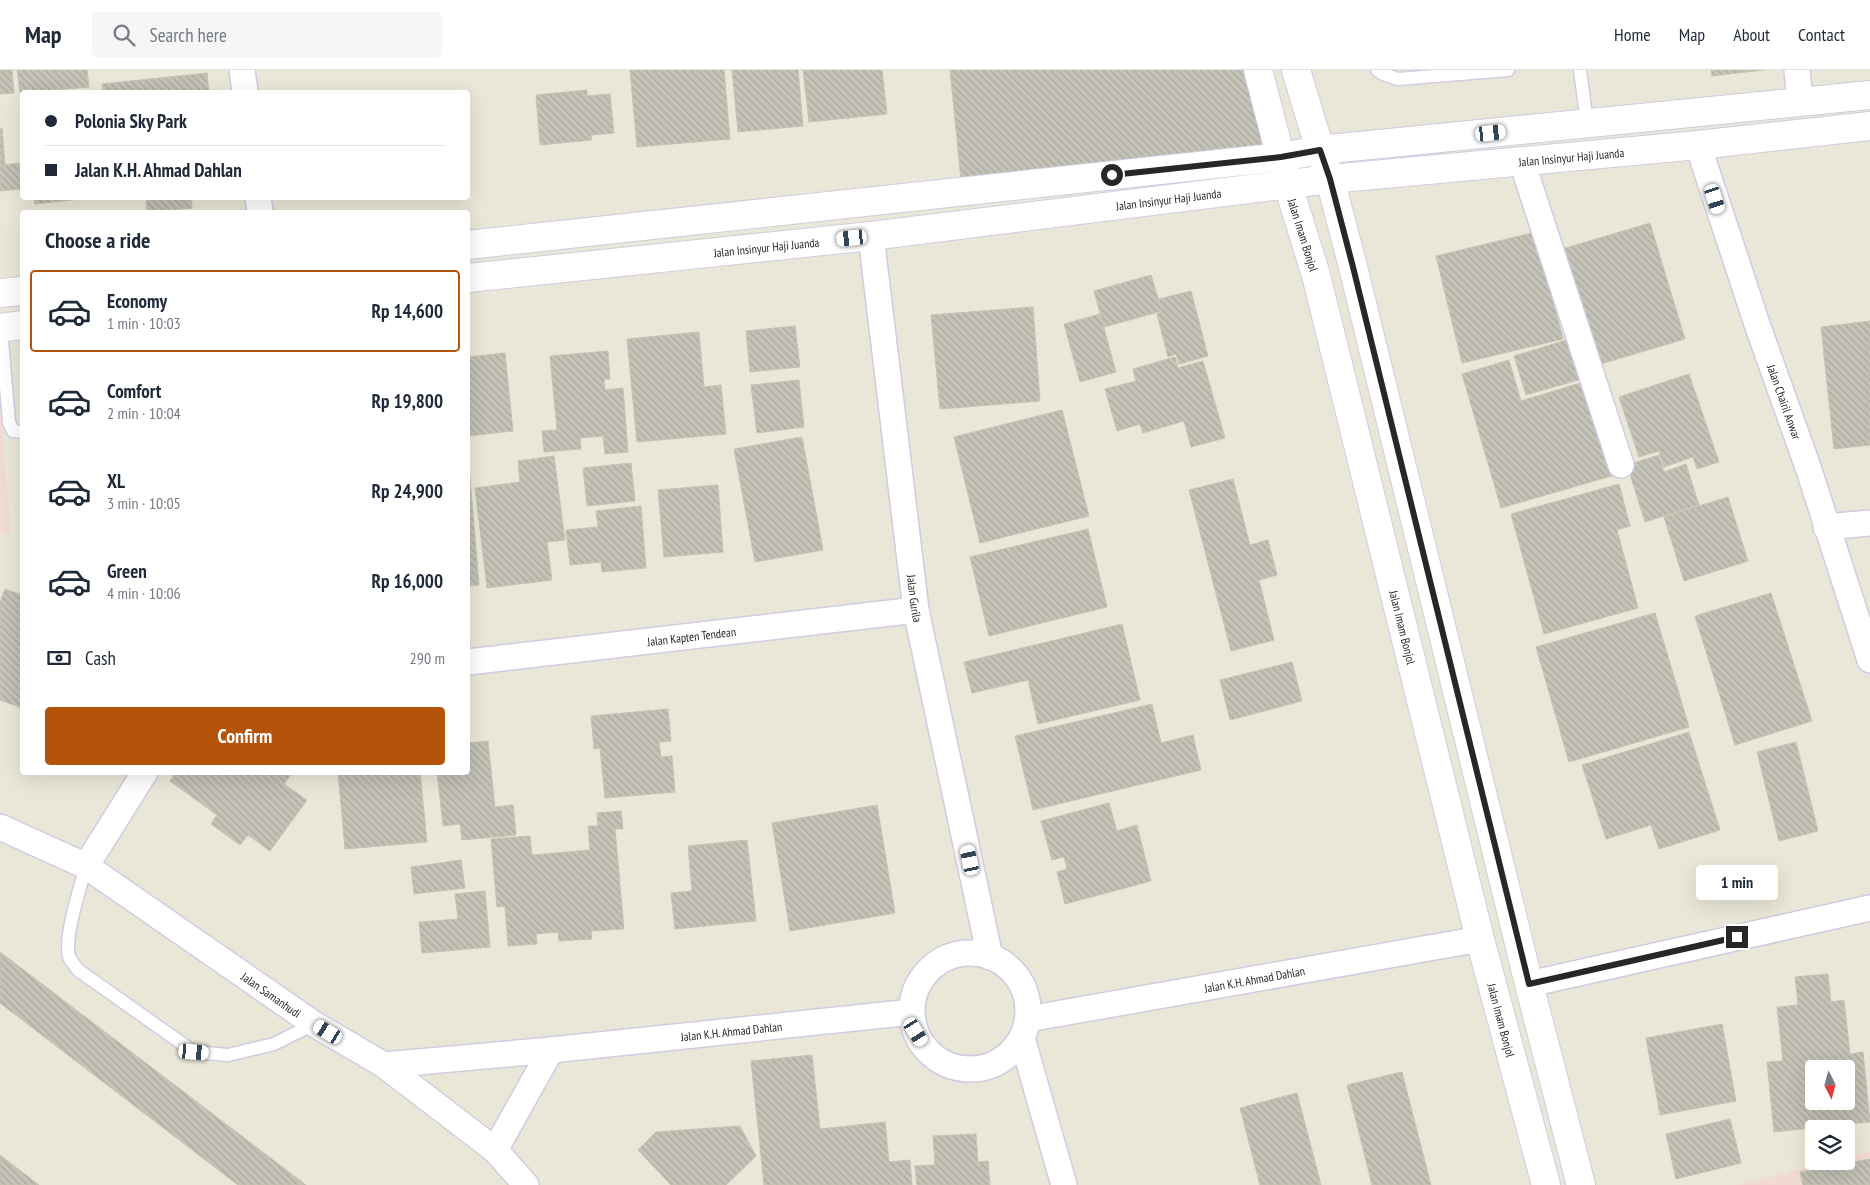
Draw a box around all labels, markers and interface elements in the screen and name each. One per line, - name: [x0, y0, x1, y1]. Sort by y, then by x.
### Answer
- search box: [92, 12, 442, 57]
- text: Map: [25, 19, 62, 50]
- icon: search: [110, 21, 138, 49]
- text: Search here: [150, 23, 227, 47]
- text: Home: [1614, 23, 1651, 46]
- text: Map: [1679, 23, 1705, 46]
- text: About: [1733, 23, 1770, 46]
- text: Contact: [1798, 23, 1845, 46]
- text: Polonia Sky Park: [75, 109, 187, 133]
- car: [1475, 124, 1506, 142]
- street label: Jalan Insinyur Haji Juanda: [1517, 144, 1625, 169]
- text: Jalan K.H. Ahmad Dahlan: [75, 158, 242, 182]
- route start: [1101, 164, 1123, 186]
- car: [1703, 182, 1726, 216]
- street label: Jalan Insinyur Haji Juanda: [1114, 185, 1222, 213]
- street label: Jalan Imam Bonjol: [1285, 196, 1322, 273]
- text: Choose a ride: [45, 226, 150, 254]
- car: [836, 229, 867, 247]
- street label: Jalan Insinyur Haji Juanda: [712, 234, 820, 260]
- icon: car: [47, 289, 92, 334]
- text: Economy: [107, 289, 167, 313]
- text: Rp 14,600: [372, 299, 443, 323]
- text: 1 min · 10:03: [107, 313, 181, 333]
- street label: Jalan Chairil Anwar: [1764, 361, 1805, 442]
- icon: car: [47, 379, 92, 424]
- text: Comfort: [107, 379, 161, 403]
- text: Rp 19,800: [372, 389, 443, 413]
- text: 2 min · 10:04: [107, 403, 181, 423]
- icon: car: [47, 469, 92, 514]
- text: XL: [107, 469, 125, 493]
- text: Rp 24,900: [372, 479, 443, 503]
- text: 3 min · 10:05: [107, 493, 181, 513]
- icon: car: [47, 559, 92, 604]
- text: Green: [107, 559, 147, 583]
- text: Rp 16,000: [372, 569, 443, 593]
- street label: Jalan Gurila: [904, 573, 926, 624]
- text: 4 min · 10:06: [107, 583, 181, 603]
- street label: Jalan Imam Bonjol: [1386, 588, 1419, 666]
- street label: Jalan Kapten Tendean: [645, 623, 737, 649]
- icon: cash: [45, 644, 73, 672]
- text: Cash: [85, 646, 116, 670]
- text: 290 m: [410, 648, 445, 668]
- button: Confirm: [45, 707, 445, 765]
- car: [959, 844, 980, 876]
- callout: 1 min: [1696, 864, 1778, 900]
- text: 1 min: [1721, 872, 1753, 892]
- route end: [1726, 926, 1748, 948]
- street label: Jalan K.H. Ahmad Dahlan: [1202, 963, 1306, 995]
- street label: Jalan Samanhudi: [238, 968, 304, 1020]
- street label: Jalan Imam Bonjol: [1484, 981, 1519, 1059]
- car: [901, 1015, 930, 1049]
- car: [311, 1018, 344, 1046]
- street label: Jalan K.H. Ahmad Dahlan: [679, 1018, 783, 1044]
- car: [178, 1043, 209, 1061]
- north arrow: [1805, 1060, 1855, 1110]
- map controls: [1805, 1060, 1855, 1170]
- button: layers: [1805, 1120, 1855, 1170]

